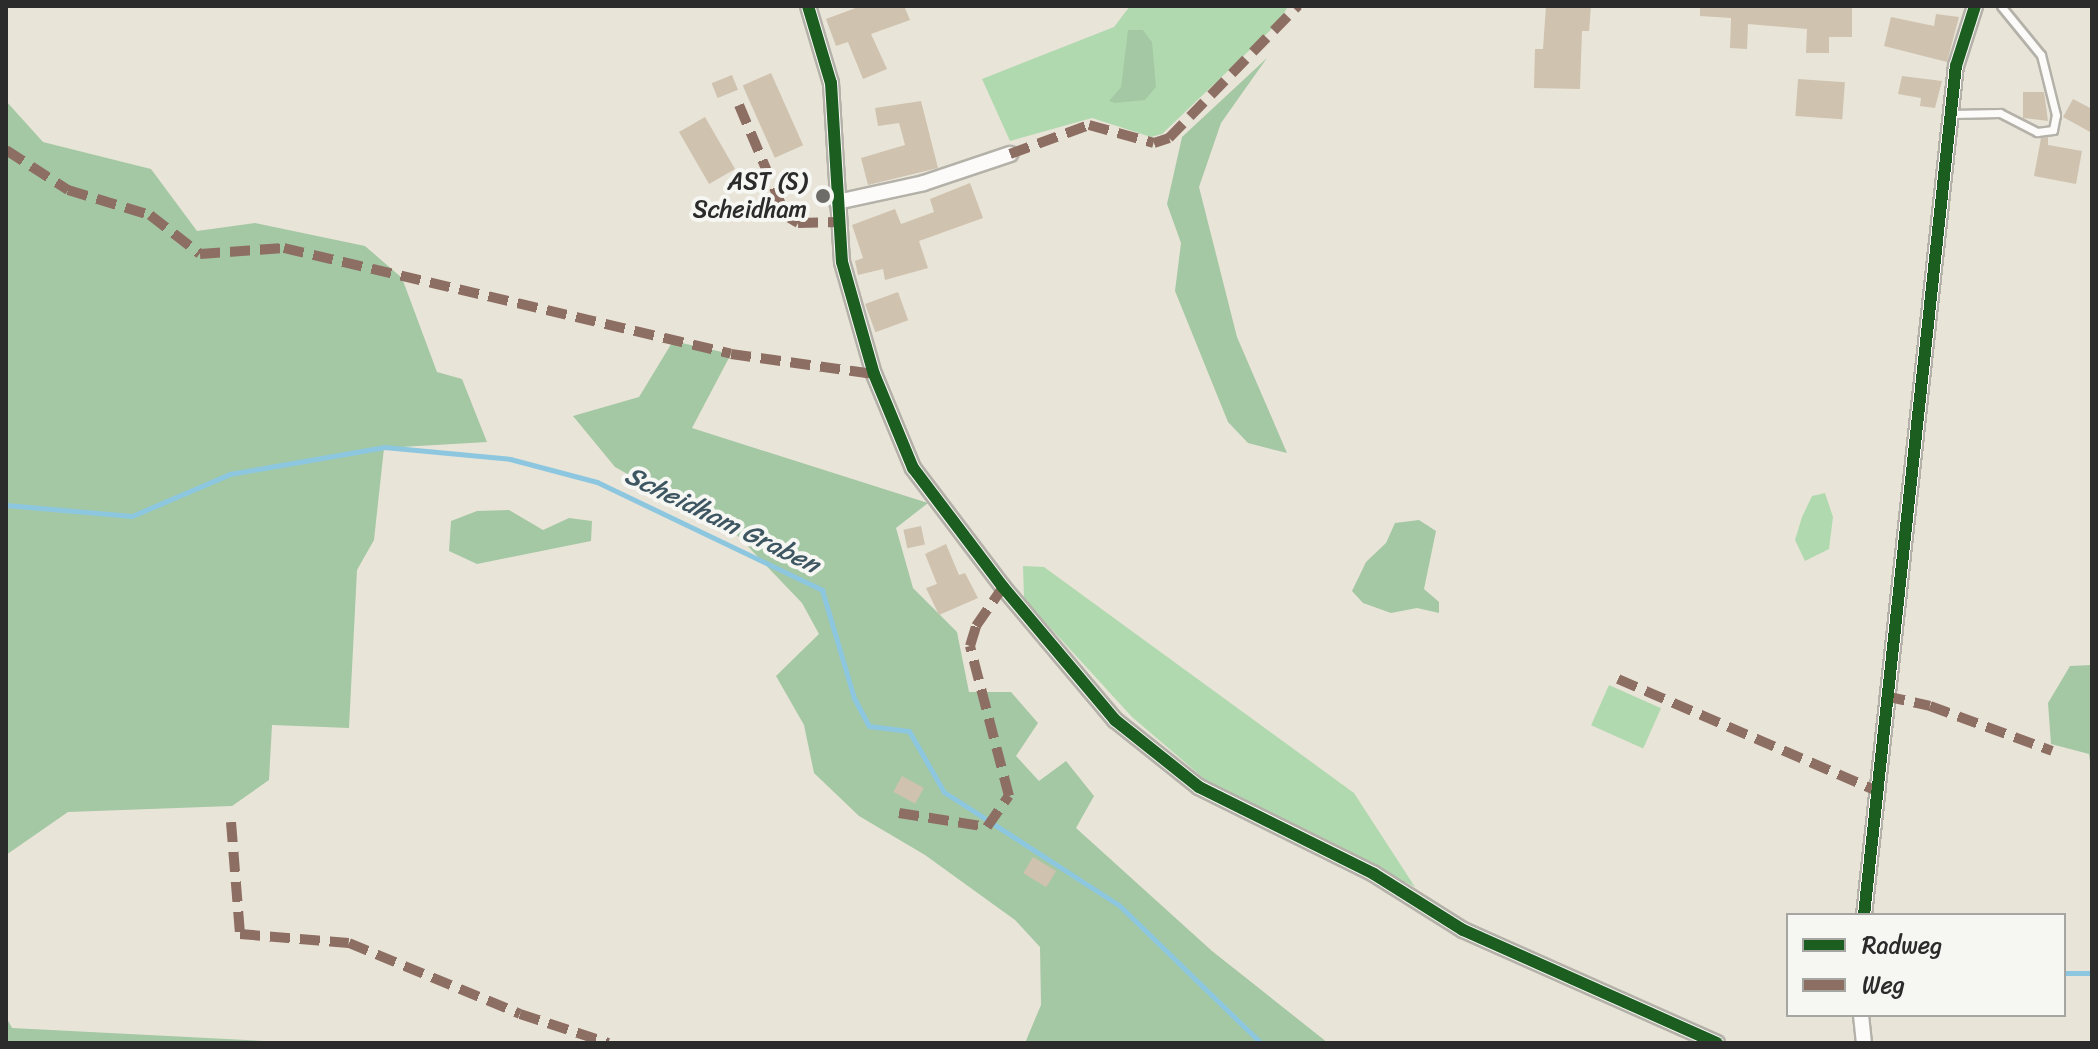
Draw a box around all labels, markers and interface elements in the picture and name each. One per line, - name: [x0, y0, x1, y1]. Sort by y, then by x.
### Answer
- place label: AST (S) Scheidham: [693, 168, 807, 224]
- marker: AST (S) Scheidham: [814, 187, 832, 205]
- water label: Scheidham Graben: [620, 460, 824, 580]
- legend: [1786, 913, 2066, 1017]
- text: Radweg: [1862, 924, 1942, 966]
- text: Weg: [1862, 964, 1905, 1006]

